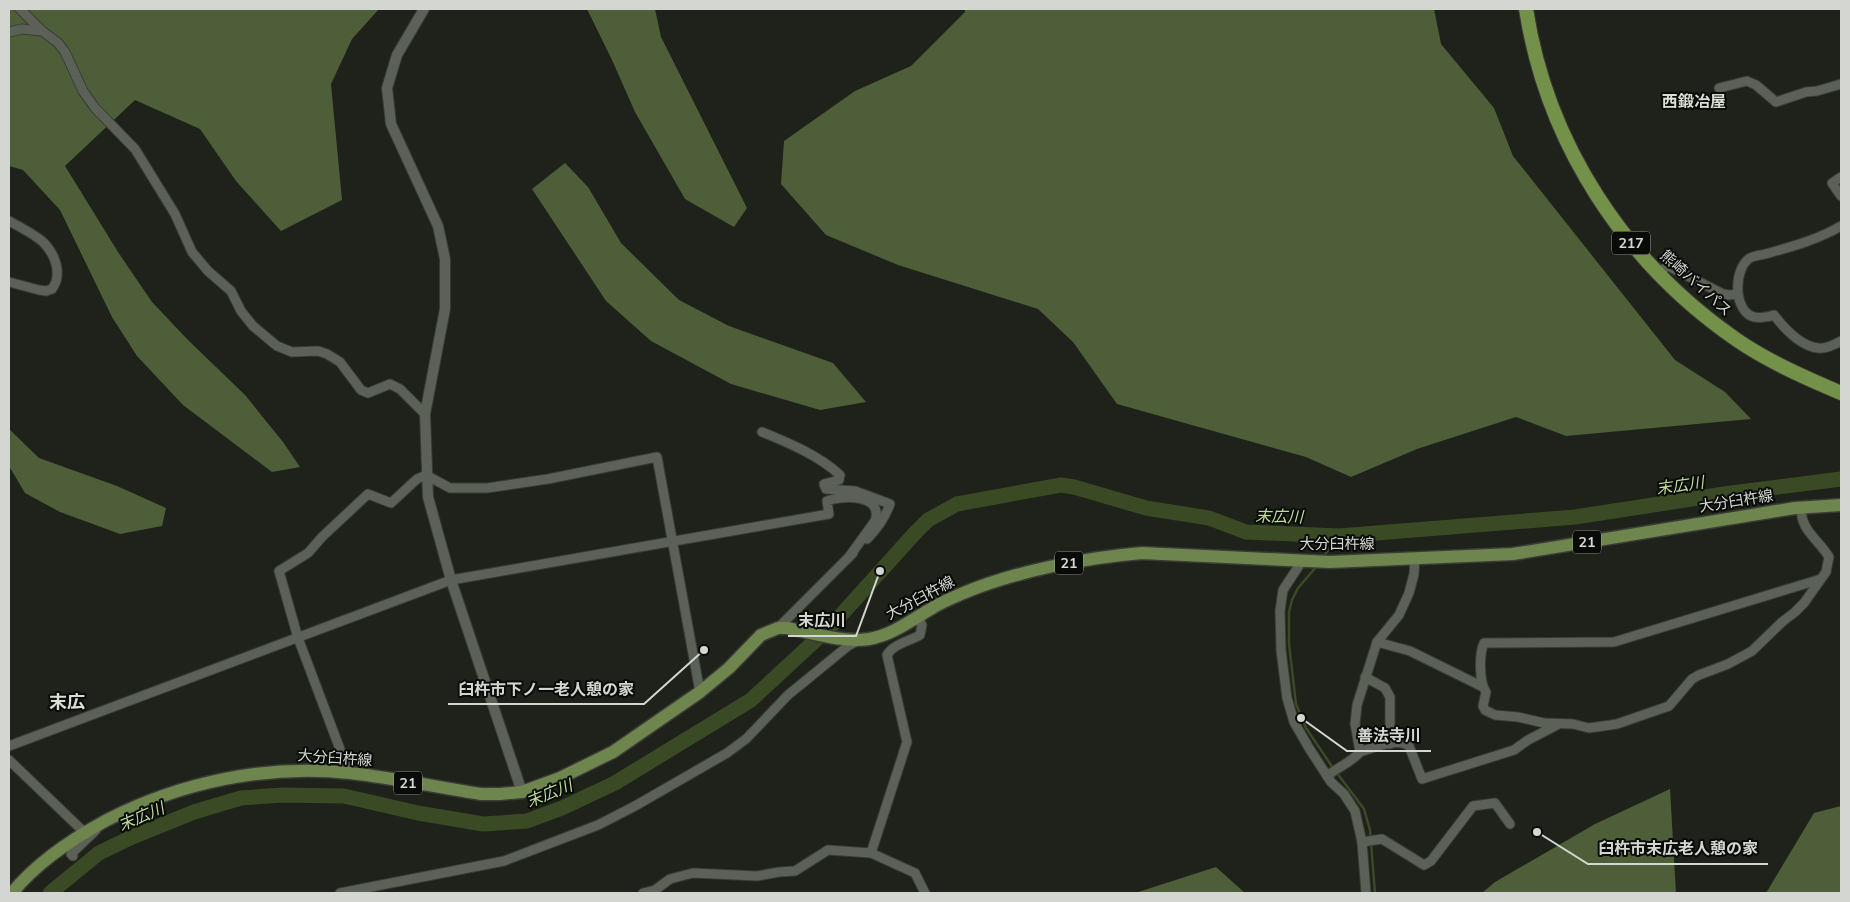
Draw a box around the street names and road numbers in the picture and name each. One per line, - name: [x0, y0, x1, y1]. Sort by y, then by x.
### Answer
- road number: 217: [1612, 232, 1650, 254]
- street label: 熊崎バイパス: [1657, 246, 1736, 320]
- street label: 大分臼杵線: [1697, 485, 1774, 516]
- road number: 21: [1573, 530, 1601, 554]
- street label: 大分臼杵線: [1299, 534, 1375, 553]
- road number: 21: [1055, 552, 1083, 574]
- street label: 大分臼杵線: [882, 572, 957, 624]
- street label: 大分臼杵線: [297, 745, 373, 770]
- road number: 21: [394, 771, 422, 794]

